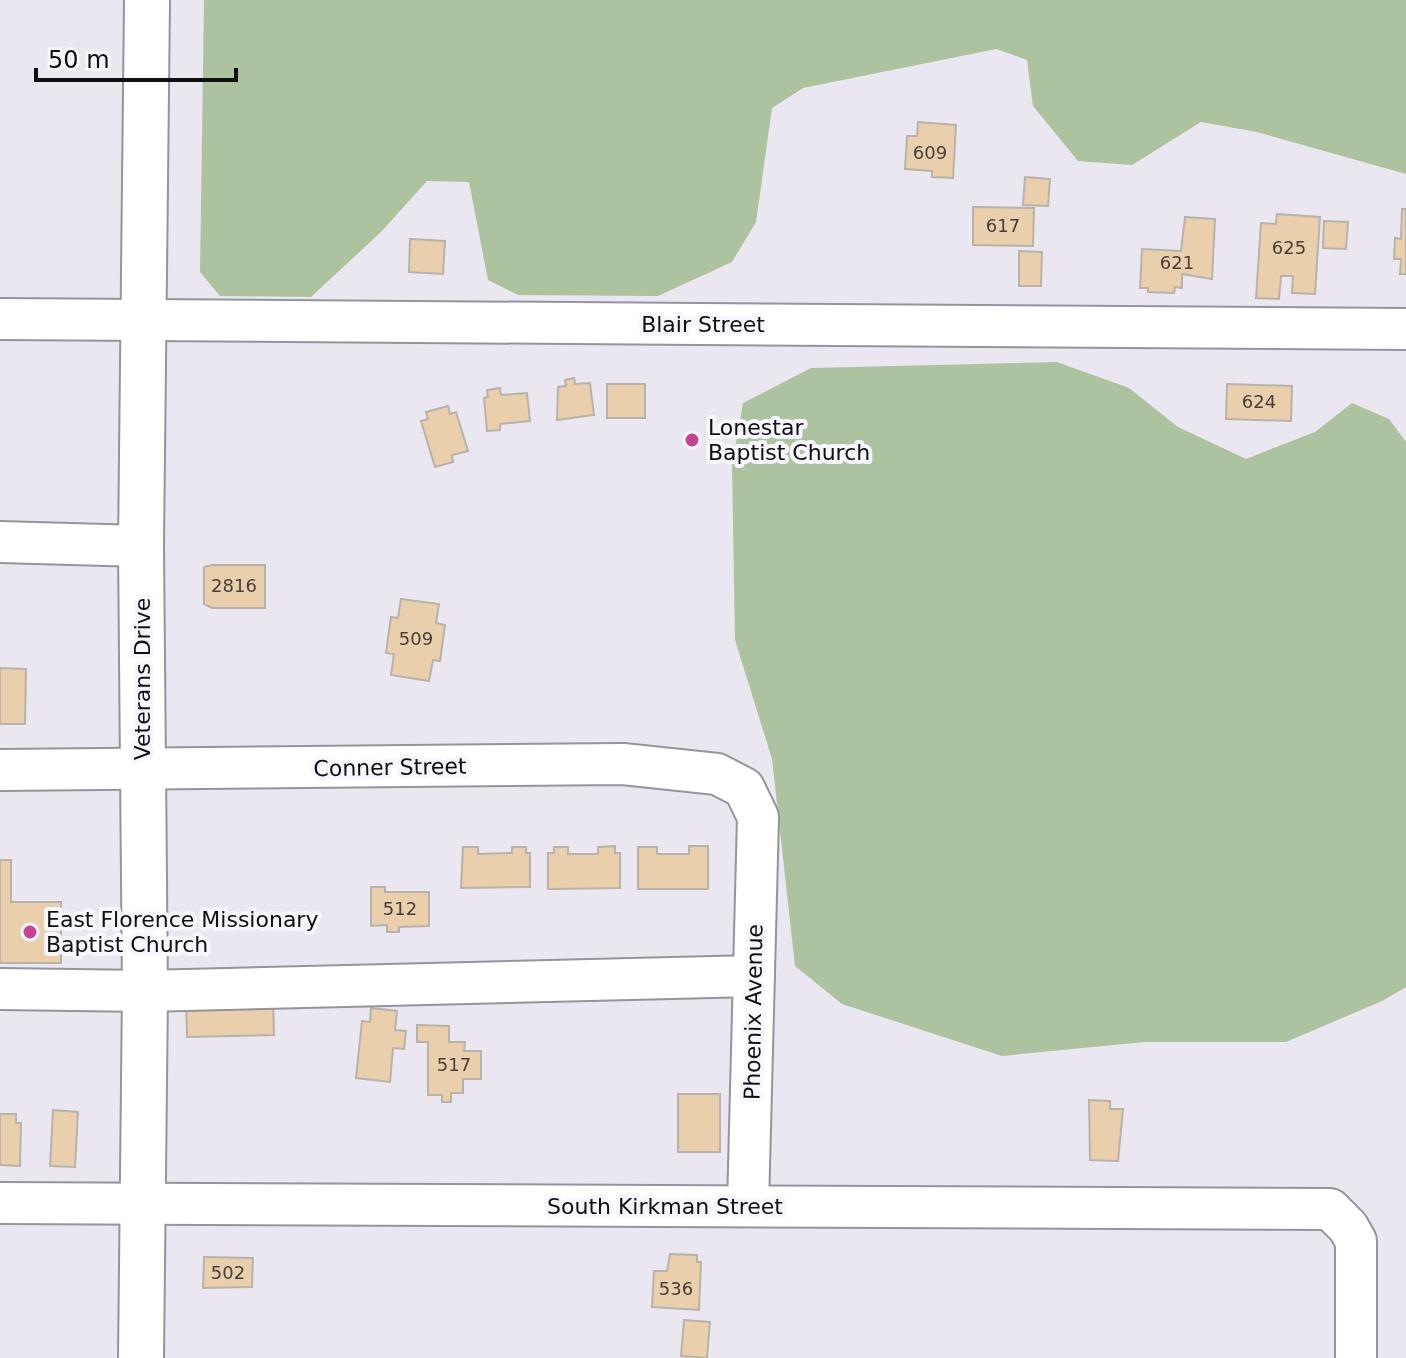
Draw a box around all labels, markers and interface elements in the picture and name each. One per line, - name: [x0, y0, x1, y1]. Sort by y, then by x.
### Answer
- scale bar: [36, 32, 236, 82]
- text: 50 m: [48, 46, 110, 74]
- house number: 609: [913, 142, 947, 163]
- house number: 617: [986, 215, 1020, 236]
- house number: 625: [1272, 237, 1306, 258]
- house number: 621: [1160, 252, 1194, 273]
- street label: Blair Street: [641, 312, 765, 337]
- house number: 624: [1242, 391, 1276, 412]
- place label: Lonestar Baptist Church: [708, 415, 870, 465]
- marker: Lonestar Baptist Church: [683, 431, 701, 449]
- house number: 2816: [211, 575, 257, 596]
- street label: Veterans Drive: [130, 598, 155, 760]
- house number: 509: [399, 628, 433, 649]
- street label: Conner Street: [313, 754, 467, 781]
- house number: 512: [383, 898, 417, 919]
- place label: East Florence Missionary Baptist Church: [46, 907, 318, 957]
- marker: East Florence Missionary Baptist Church: [21, 923, 39, 941]
- street label: Phoenix Avenue: [739, 924, 768, 1100]
- house number: 517: [437, 1054, 471, 1075]
- street label: South Kirkman Street: [547, 1194, 783, 1219]
- house number: 502: [211, 1262, 245, 1283]
- house number: 536: [659, 1278, 693, 1299]

